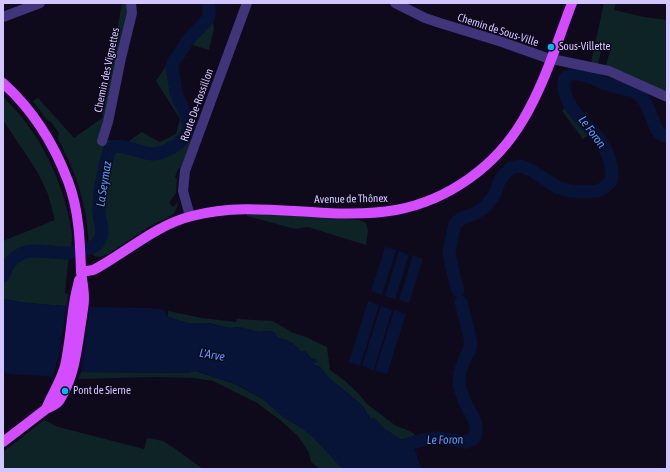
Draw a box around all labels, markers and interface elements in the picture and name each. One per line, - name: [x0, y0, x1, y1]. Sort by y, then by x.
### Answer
- street label: Chemin de Sous-Ville: [456, 11, 540, 49]
- street label: Chemin des Vignettes: [92, 26, 122, 114]
- place label: Sous-Villette: [559, 40, 611, 54]
- marker: Sous-Villette: [546, 42, 556, 52]
- street label: Route De-Rossillon: [178, 67, 216, 143]
- water label: Le Foron: [575, 113, 609, 151]
- water label: La Seymaz: [93, 160, 115, 208]
- street label: Avenue de Thônex: [314, 192, 388, 206]
- water label: L'Arve: [198, 346, 226, 364]
- place label: Pont de Sierne: [73, 384, 131, 398]
- marker: Pont de Sierne: [60, 386, 70, 396]
- water label: Le Foron: [427, 432, 463, 448]

